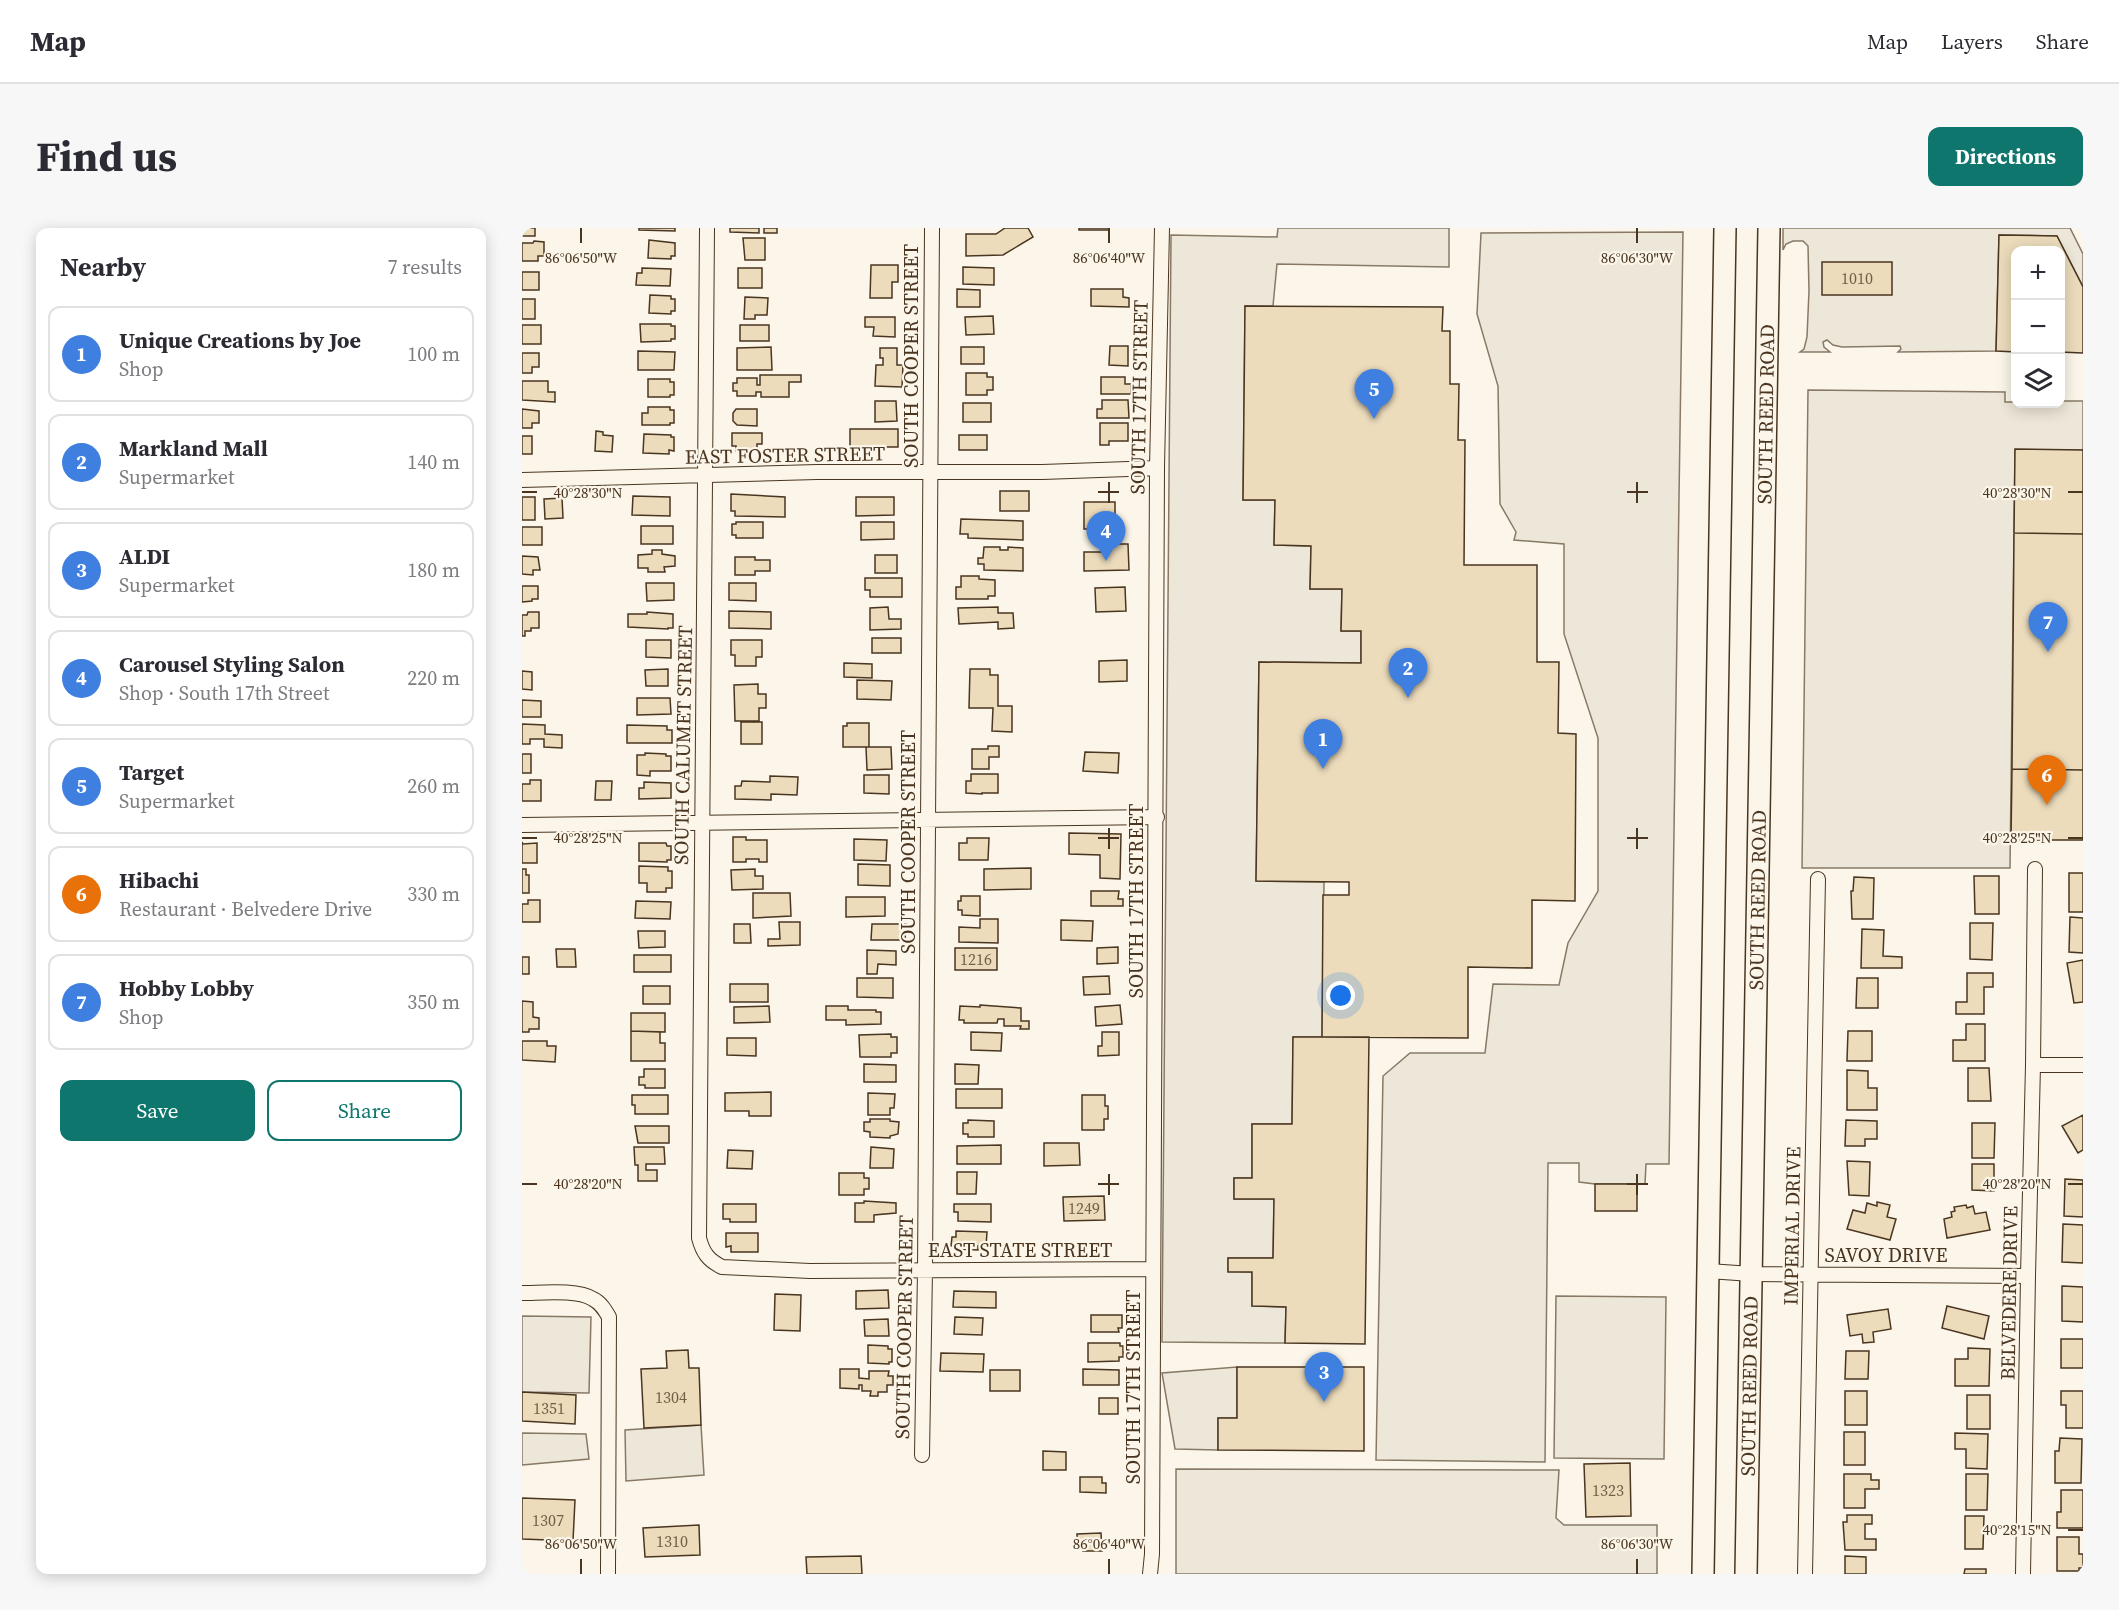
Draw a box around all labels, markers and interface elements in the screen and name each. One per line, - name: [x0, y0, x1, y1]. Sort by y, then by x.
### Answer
- text: Map: [30, 22, 86, 60]
- text: Map: [1867, 27, 1908, 56]
- text: Layers: [1941, 27, 2003, 56]
- text: Share: [2036, 27, 2089, 56]
- text: Find us: [36, 127, 177, 185]
- button: Directions: [1928, 127, 2083, 186]
- street label: SOUTH COOPER STREET: [897, 244, 925, 468]
- map controls: [2011, 246, 2065, 408]
- button: +: [2011, 246, 2065, 300]
- text: 86°06'50"W: [545, 247, 618, 268]
- text: 86°06'40"W: [1073, 247, 1146, 268]
- text: 86°06'30"W: [1601, 247, 1674, 268]
- text: Nearby: [60, 249, 146, 285]
- text: 7 results: [387, 253, 462, 281]
- house number: 1010: [1841, 267, 1873, 289]
- street label: SOUTH 17TH STREET: [1123, 299, 1155, 495]
- button: −: [2011, 300, 2065, 354]
- street label: SOUTH REED ROAD: [1750, 324, 1781, 504]
- text: Unique Creations by Joe: [119, 325, 361, 355]
- text: 1: [76, 340, 87, 368]
- text: 100 m: [407, 340, 460, 368]
- button: layers: [2011, 354, 2065, 408]
- text: Shop: [119, 355, 164, 383]
- pin: 5: [1354, 370, 1394, 419]
- text: Markland Mall: [119, 433, 268, 463]
- street label: EAST FOSTER STREET: [685, 439, 885, 471]
- text: 2: [76, 448, 87, 476]
- text: 140 m: [407, 448, 460, 476]
- text: Supermarket: [119, 463, 234, 491]
- text: 40°28'30"N: [553, 482, 623, 503]
- text: 40°28'30"N: [1982, 482, 2052, 503]
- pin: 4: [1086, 512, 1126, 561]
- text: ALDI: [119, 541, 170, 571]
- text: 3: [76, 556, 87, 584]
- text: 180 m: [407, 556, 460, 584]
- text: Supermarket: [119, 571, 234, 599]
- pin: 7: [2028, 602, 2068, 652]
- street label: SOUTH CALUMET STREET: [667, 625, 699, 865]
- pin: 2: [1388, 648, 1428, 698]
- text: Carousel Styling Salon: [119, 649, 345, 679]
- text: 4: [76, 664, 87, 692]
- text: 220 m: [407, 664, 460, 692]
- text: Shop · South 17th Street: [119, 679, 330, 707]
- pin: 1: [1304, 720, 1342, 769]
- street label: SOUTH COOPER STREET: [894, 730, 922, 954]
- pin: 6: [2028, 756, 2066, 805]
- text: Target: [119, 757, 184, 787]
- text: 5: [76, 772, 87, 800]
- text: 260 m: [407, 772, 460, 800]
- text: Supermarket: [119, 787, 234, 815]
- street label: SOUTH 17TH STREET: [1122, 804, 1150, 998]
- street label: SOUTH REED ROAD: [1742, 810, 1773, 990]
- text: 40°28'25"N: [553, 827, 623, 848]
- text: 40°28'25"N: [1982, 827, 2052, 848]
- text: Hibachi: [119, 865, 199, 895]
- text: 6: [76, 880, 87, 908]
- text: 330 m: [407, 880, 460, 908]
- text: Restaurant · Belvedere Drive: [119, 895, 372, 923]
- house number: 1216: [960, 948, 992, 970]
- text: Hobby Lobby: [119, 973, 254, 1003]
- your location: [1326, 981, 1355, 1010]
- text: 7: [76, 988, 87, 1016]
- text: 350 m: [407, 988, 460, 1016]
- text: Shop: [119, 1003, 164, 1031]
- button: Save: [60, 1080, 255, 1141]
- button: Share: [267, 1080, 462, 1141]
- street label: IMPERIAL DRIVE: [1777, 1146, 1807, 1306]
- text: 40°28'20"N: [553, 1173, 623, 1194]
- text: 40°28'20"N: [1982, 1173, 2052, 1194]
- house number: 1249: [1068, 1197, 1100, 1219]
- street label: BELVEDERE DRIVE: [1993, 1206, 2025, 1380]
- street label: SOUTH COOPER STREET: [888, 1215, 920, 1439]
- street label: EAST STATE STREET: [928, 1236, 1112, 1264]
- street label: SAVOY DRIVE: [1825, 1241, 1947, 1269]
- street label: SOUTH 17TH STREET: [1119, 1290, 1147, 1484]
- street label: SOUTH REED ROAD: [1734, 1296, 1765, 1476]
- pin: 3: [1304, 1352, 1344, 1402]
- house number: 1304: [655, 1386, 687, 1408]
- house number: 1351: [533, 1397, 565, 1419]
- house number: 1323: [1592, 1479, 1624, 1501]
- house number: 1307: [532, 1509, 564, 1531]
- text: 40°28'15"N: [1982, 1519, 2052, 1540]
- house number: 1310: [656, 1530, 688, 1552]
- text: 86°06'50"W: [545, 1533, 618, 1554]
- text: 86°06'40"W: [1073, 1533, 1146, 1554]
- text: 86°06'30"W: [1601, 1533, 1674, 1554]

